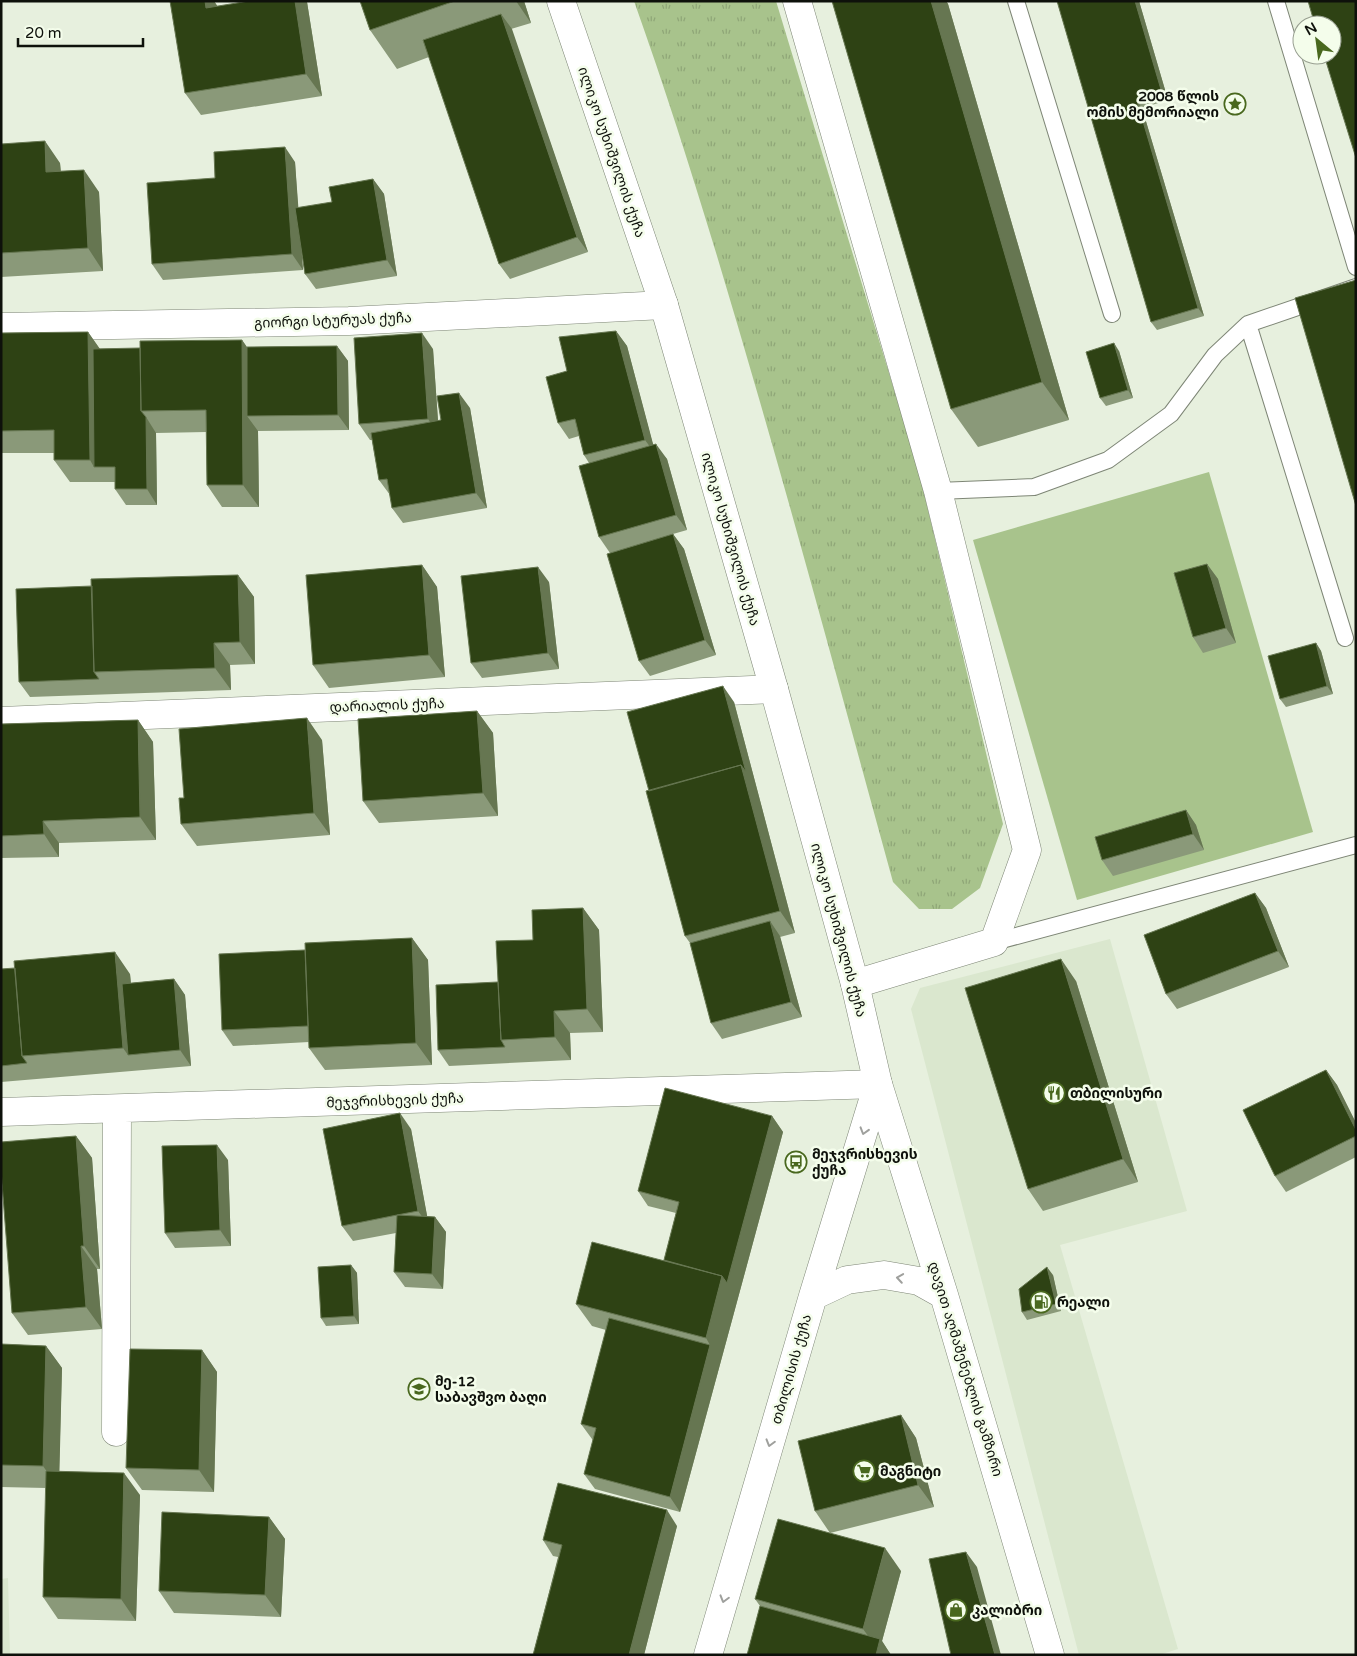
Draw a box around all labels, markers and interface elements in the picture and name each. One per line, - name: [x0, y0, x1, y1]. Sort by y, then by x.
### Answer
- scale bar: [18, 15, 142, 47]
- north arrow: [1292, 15, 1342, 65]
- text: N: [1302, 19, 1320, 39]
- text: 20 m: [25, 24, 62, 42]
- street label: ილიკო სუხიშვილის ქუჩა: [574, 65, 649, 240]
- place label: 2008 წლის ომის მემორიალი: [1087, 88, 1219, 121]
- place icon: 2008 წლის ომის მემორიალი: [1223, 92, 1247, 116]
- street label: გიორგი სტურუას ქუჩა: [254, 309, 412, 332]
- street label: ილიკო სუხიშვილის ქუჩა: [698, 451, 763, 628]
- street label: დარიალის ქუჩა: [329, 695, 445, 716]
- street label: ილიკო სუხიშვილის ქუჩა: [807, 841, 870, 1019]
- restaurant icon: თბილისური: [1042, 1081, 1066, 1105]
- place label: თბილისური: [1070, 1085, 1162, 1102]
- street label: მეჯვრისხევის ქუჩა: [326, 1090, 464, 1111]
- one-way arrow: [859, 1126, 869, 1134]
- place label: მეჯვრისხევის ქუჩა: [812, 1146, 918, 1179]
- bus stop icon: მეჯვრისხევის ქუჩა: [784, 1150, 808, 1174]
- street label: დავით აღმაშენებლის გამზირი: [925, 1260, 1006, 1479]
- one-way arrow: [895, 1273, 903, 1284]
- fuel station icon: რეალი: [1029, 1290, 1053, 1314]
- place label: რეალი: [1057, 1294, 1110, 1311]
- street label: თბილისის ქუჩა: [768, 1312, 815, 1426]
- place label: მე-12 საბავშვო ბაღი: [435, 1373, 547, 1406]
- school or university icon: მე-12 საბავშვო ბაღი: [407, 1377, 431, 1401]
- one-way arrow: [765, 1439, 775, 1447]
- supermarket icon: მაგნიტი: [852, 1459, 876, 1483]
- place label: მაგნიტი: [880, 1463, 941, 1480]
- one-way arrow: [720, 1595, 730, 1603]
- shop icon: კალიბრი: [944, 1598, 968, 1622]
- place label: კალიბრი: [972, 1602, 1042, 1619]

